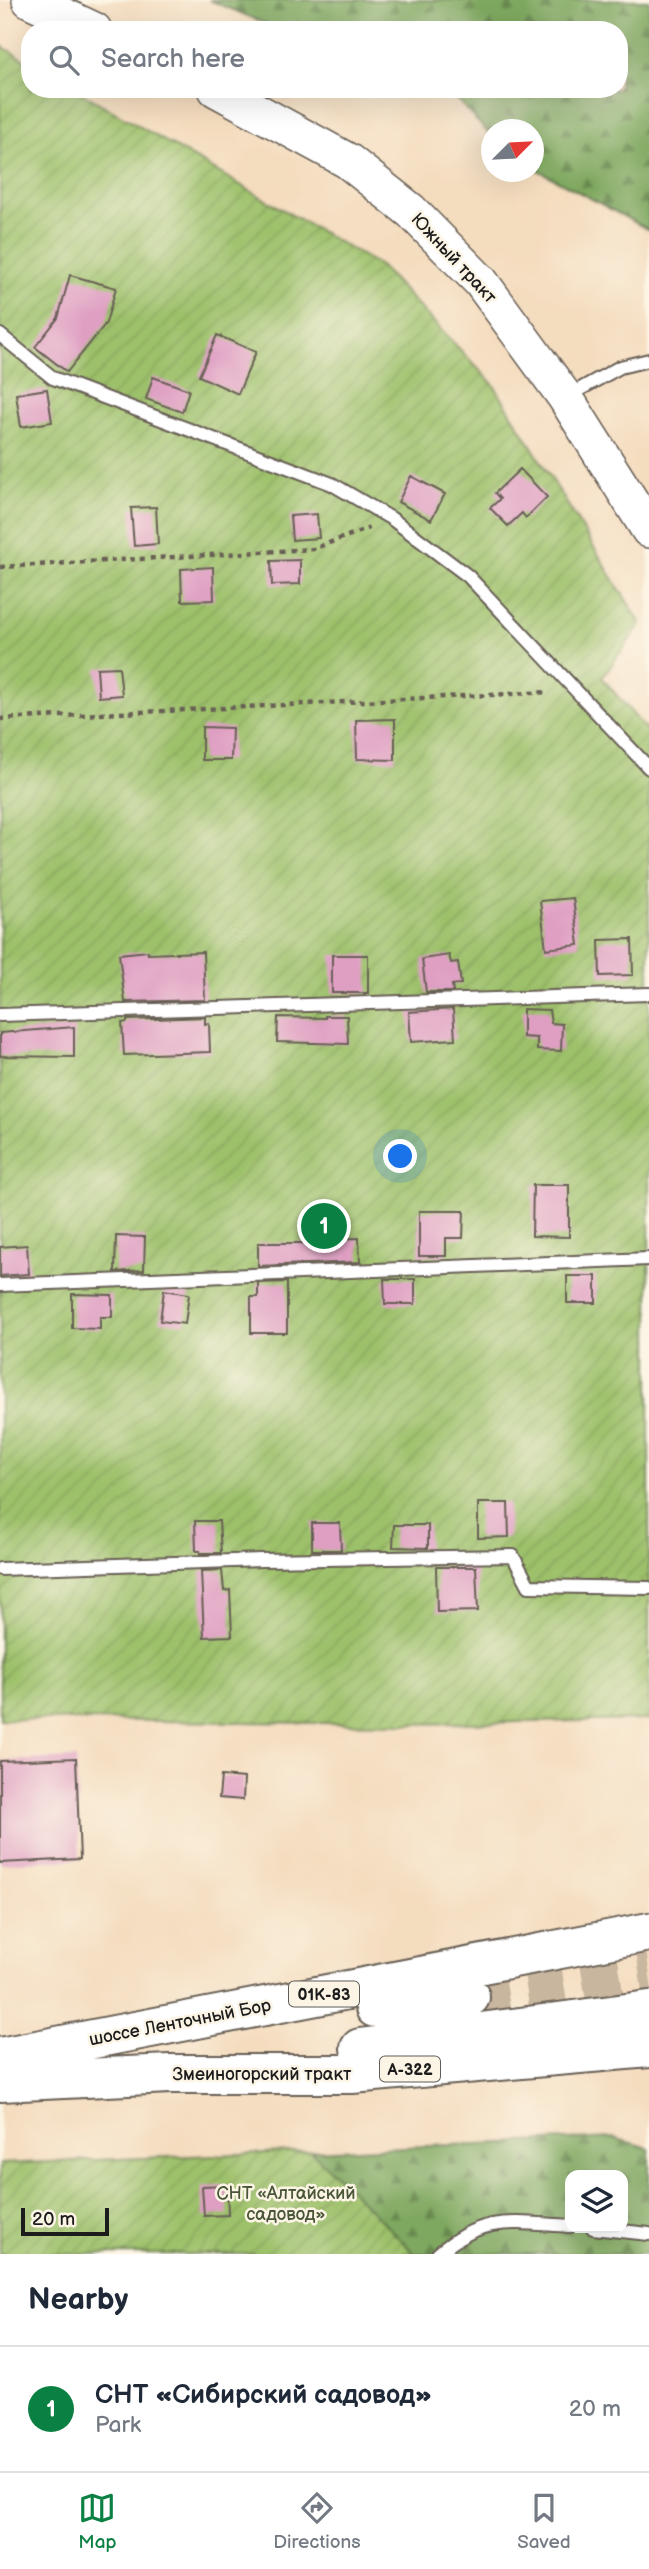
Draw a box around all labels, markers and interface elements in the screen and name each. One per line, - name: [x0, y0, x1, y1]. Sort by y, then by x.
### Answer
- search box: [21, 21, 628, 98]
- icon: search: [45, 41, 83, 79]
- text: Search here: [101, 44, 245, 75]
- north arrow: [481, 119, 544, 182]
- street label: Южный тракт: [407, 209, 501, 308]
- your location: [383, 1139, 417, 1173]
- pin: 1: [301, 1200, 347, 1252]
- road number: 01К-83: [289, 1982, 359, 2006]
- street label: шоссе Ленточный Бор: [88, 1995, 273, 2050]
- road number: А-322: [380, 2056, 440, 2082]
- street label: Змеиногорский тракт: [173, 2064, 352, 2085]
- map controls: [565, 2170, 628, 2233]
- button: layers: [565, 2170, 628, 2233]
- park label: СНТ «Алтайский садовод»: [216, 2183, 356, 2225]
- scale bar: [21, 2205, 108, 2237]
- text: 20 m: [32, 2208, 75, 2231]
- text: Nearby: [28, 2282, 128, 2318]
- text: СНТ «Сибирский садовод»: [95, 2380, 432, 2411]
- text: 1: [46, 2395, 56, 2423]
- text: 20 m: [569, 2395, 621, 2423]
- text: Park: [95, 2411, 141, 2439]
- tab: Map: [78, 2489, 117, 2554]
- tab: Directions: [273, 2489, 361, 2554]
- tab: Saved: [517, 2489, 571, 2554]

